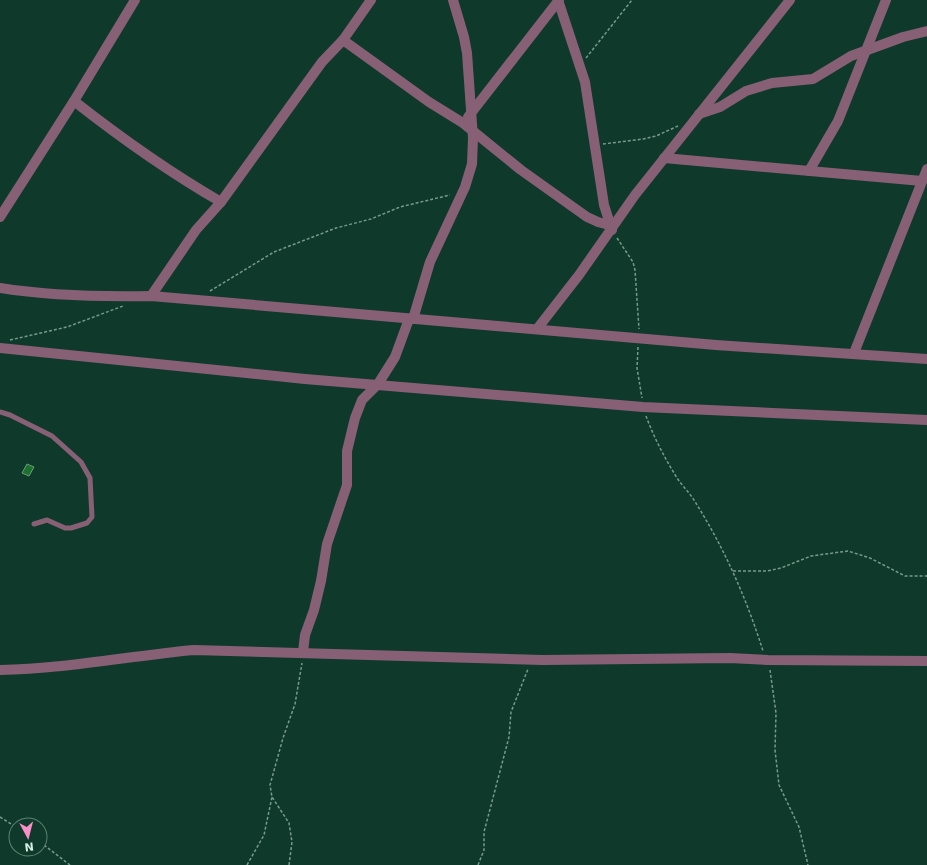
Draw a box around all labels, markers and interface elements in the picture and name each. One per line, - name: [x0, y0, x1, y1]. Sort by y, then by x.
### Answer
- north arrow: [8, 817, 48, 857]
- text: N: [24, 839, 35, 853]

